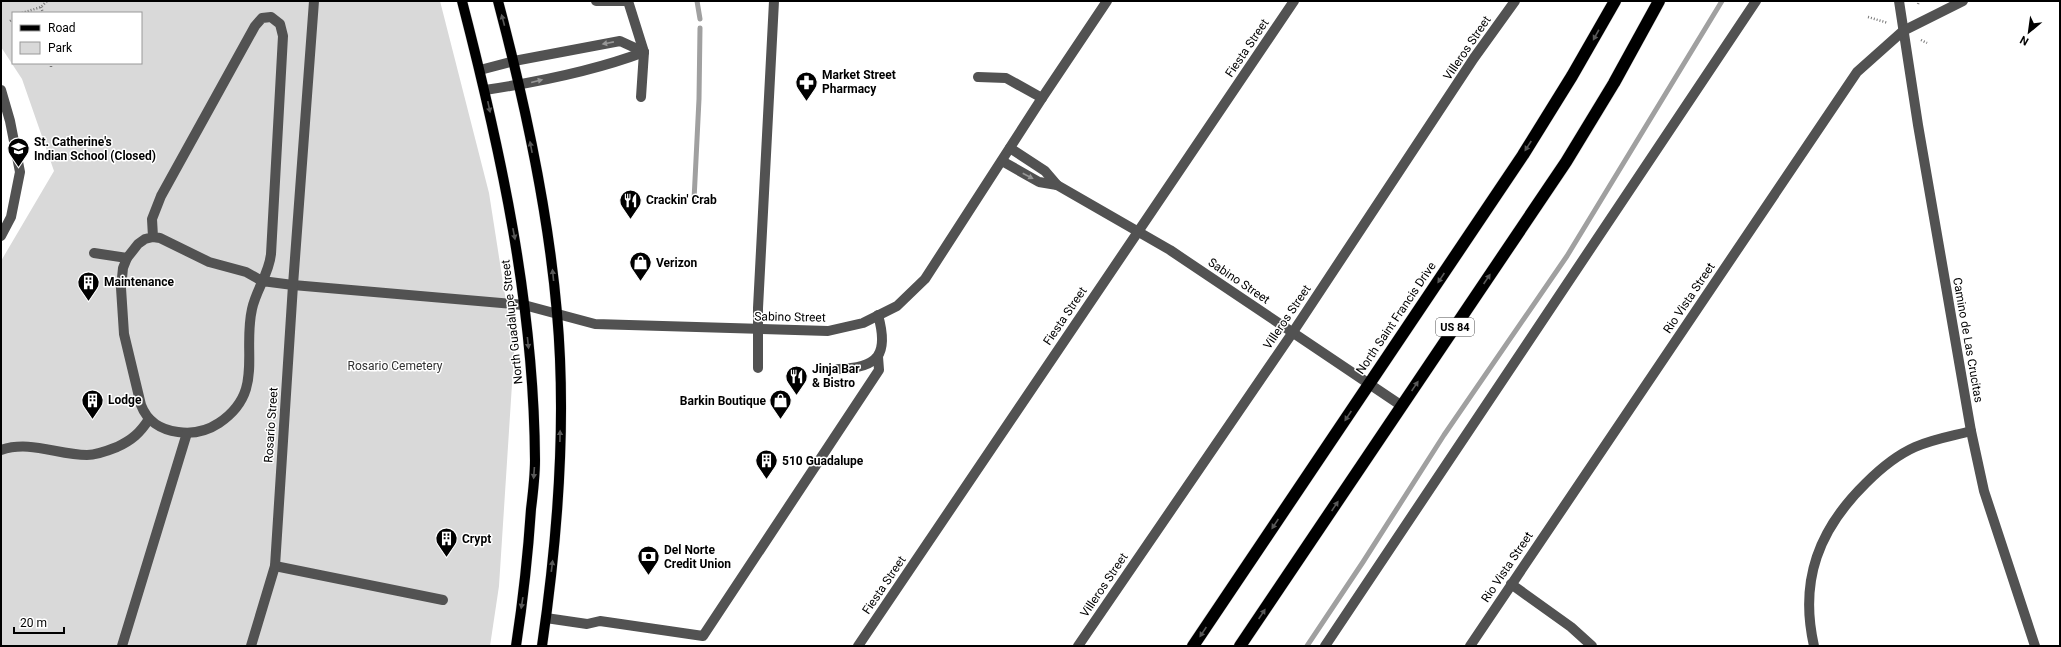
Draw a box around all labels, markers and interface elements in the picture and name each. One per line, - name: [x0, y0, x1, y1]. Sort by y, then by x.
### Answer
- legend: [12, 12, 142, 64]
- north arrow: [2009, 12, 2049, 52]
- street label: Villeros Street: [1440, 13, 1494, 83]
- one-way arrow: [500, 14, 506, 26]
- street label: Fiesta Street: [1222, 16, 1272, 80]
- text: Road: [48, 21, 76, 35]
- one-way arrow: [1592, 29, 1599, 41]
- text: N: [2018, 33, 2031, 48]
- one-way arrow: [602, 40, 614, 46]
- text: Park: [48, 41, 73, 55]
- place label: Market Street Pharmacy: [822, 68, 896, 96]
- pharmacy icon: Market Street Pharmacy: [794, 69, 820, 102]
- one-way arrow: [531, 77, 543, 83]
- one-way arrow: [486, 101, 492, 113]
- place label: St. Catherine's Indian School (Closed): [34, 135, 156, 163]
- school or university icon: St. Catherine's Indian School (Closed): [5, 136, 31, 169]
- one-way arrow: [1525, 140, 1532, 152]
- one-way arrow: [528, 141, 534, 153]
- one-way arrow: [1022, 173, 1034, 179]
- restaurant icon: Crackin' Crab: [617, 187, 643, 220]
- place label: Crackin' Crab: [646, 193, 717, 207]
- one-way arrow: [512, 228, 518, 240]
- shop icon: Verizon: [627, 250, 653, 283]
- street label: Sabino Street: [1205, 255, 1273, 307]
- place label: Verizon: [656, 256, 697, 270]
- street label: North Guadalupe Street: [498, 259, 526, 385]
- street label: North Saint Francis Drive: [1353, 259, 1439, 377]
- street label: Rio Vista Street: [1660, 260, 1718, 336]
- building icon: Maintenance: [75, 269, 101, 302]
- one-way arrow: [550, 269, 556, 281]
- one-way arrow: [1437, 272, 1444, 283]
- one-way arrow: [1483, 273, 1491, 284]
- place label: Maintenance: [104, 275, 174, 289]
- street label: Camino de Las Crucitas: [1950, 276, 1986, 404]
- street label: Villeros Street: [1260, 282, 1314, 352]
- street label: Fiesta Street: [1040, 284, 1090, 348]
- street label: Sabino Street: [754, 309, 826, 325]
- road number: US 84: [1436, 318, 1474, 336]
- one-way arrow: [525, 337, 531, 350]
- park label: Rosario Cemetery: [348, 359, 443, 373]
- place label: Jinja Bar & Bistro: [812, 362, 860, 390]
- restaurant icon: Jinja Bar & Bistro: [783, 363, 809, 396]
- one-way arrow: [1411, 381, 1419, 392]
- building icon: Lodge: [80, 387, 106, 420]
- street label: Rosario Street: [261, 387, 281, 463]
- shop icon: Barkin Boutique: [768, 388, 794, 421]
- place label: Lodge: [108, 393, 142, 407]
- place label: Barkin Boutique: [680, 394, 767, 408]
- one-way arrow: [1344, 410, 1351, 422]
- one-way arrow: [557, 430, 564, 442]
- building icon: 510 Guadalupe: [754, 448, 780, 481]
- place label: 510 Guadalupe: [782, 454, 864, 468]
- one-way arrow: [530, 467, 537, 479]
- one-way arrow: [1331, 500, 1338, 512]
- one-way arrow: [1271, 519, 1279, 529]
- building icon: Crypt: [433, 526, 459, 559]
- street label: Rio Vista Street: [1478, 529, 1536, 605]
- place label: Crypt: [462, 532, 491, 546]
- place label: Del Norte Credit Union: [664, 543, 731, 571]
- bank icon: Del Norte Credit Union: [636, 544, 662, 577]
- street label: Villeros Street: [1077, 550, 1131, 620]
- street label: Fiesta Street: [859, 553, 909, 617]
- one-way arrow: [549, 560, 555, 572]
- one-way arrow: [519, 597, 525, 609]
- scale bar: [14, 609, 64, 635]
- one-way arrow: [1258, 609, 1266, 619]
- text: 20 m: [20, 616, 47, 630]
- one-way arrow: [1199, 627, 1207, 637]

